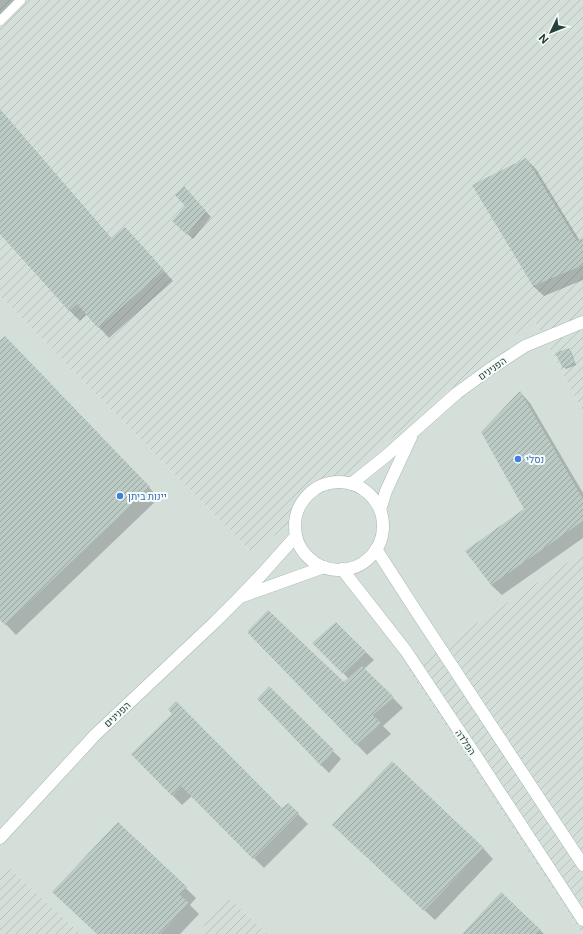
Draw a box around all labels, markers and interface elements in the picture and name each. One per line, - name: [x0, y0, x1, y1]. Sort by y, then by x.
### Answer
- north arrow: [531, 12, 571, 52]
- text: N: [536, 32, 551, 46]
- street label: הפנינים: [476, 354, 509, 382]
- place label: נסלי: [526, 453, 544, 465]
- marker: נסלי: [513, 454, 523, 464]
- place label: יינות ביתן: [128, 490, 167, 502]
- marker: יינות ביתן: [115, 491, 125, 501]
- street label: הפנינים: [101, 699, 133, 729]
- street label: הפלדה: [453, 727, 479, 757]

